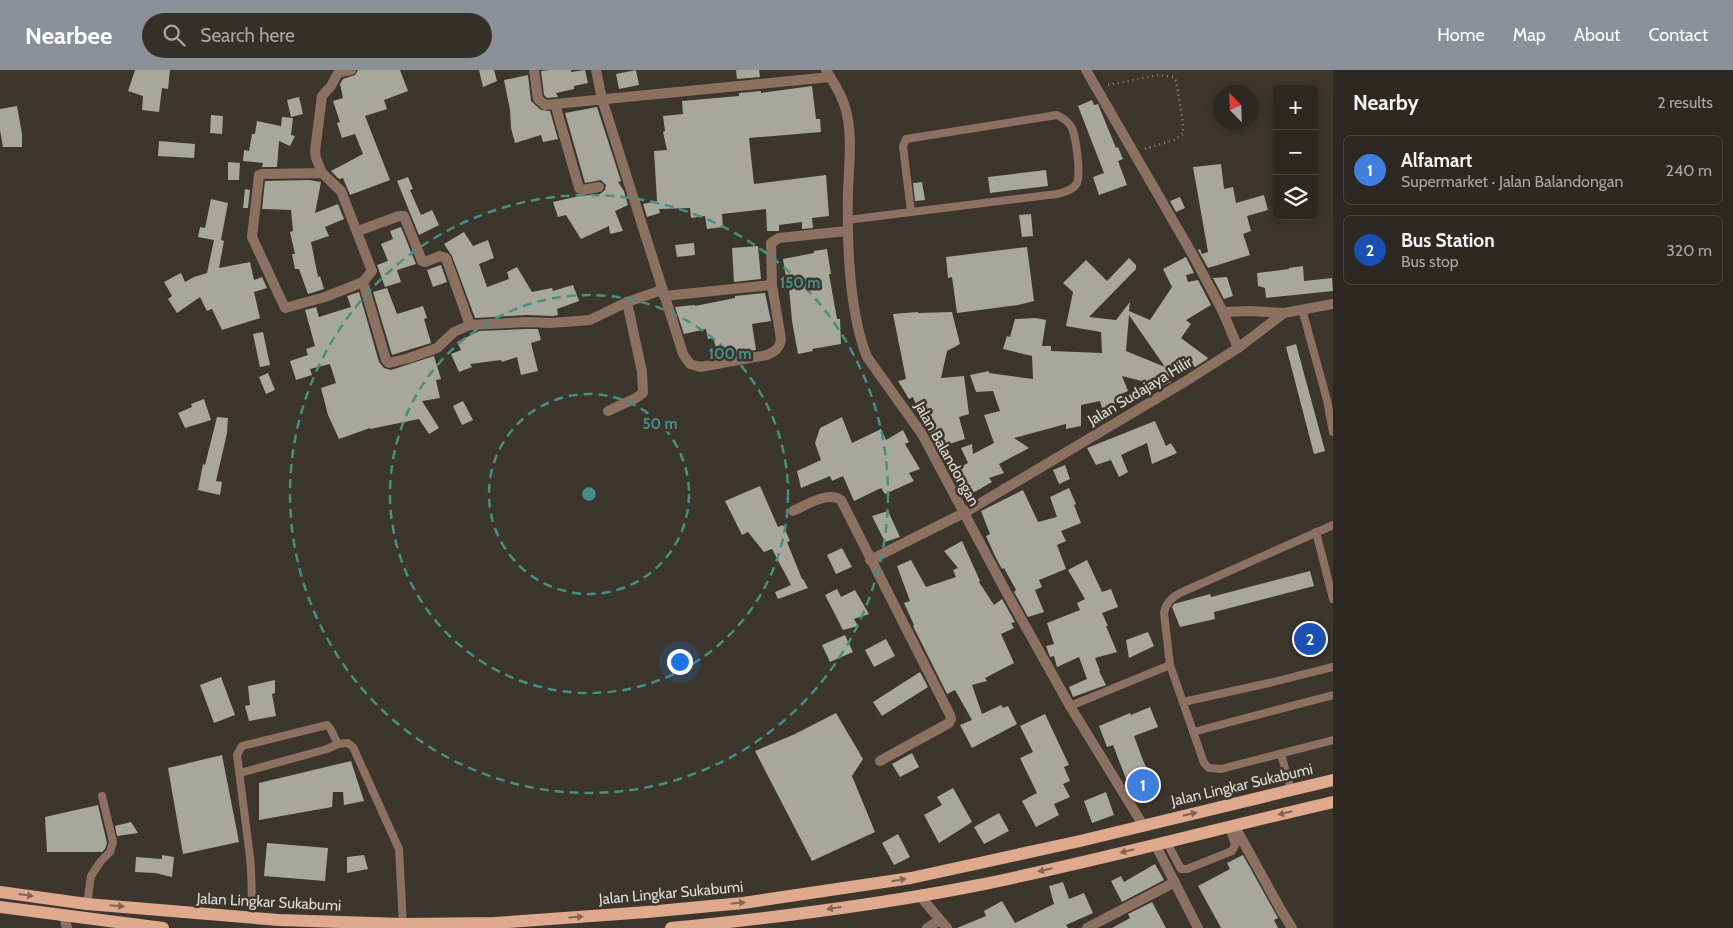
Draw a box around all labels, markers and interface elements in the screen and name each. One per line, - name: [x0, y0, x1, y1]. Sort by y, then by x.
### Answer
- search box: [142, 13, 492, 58]
- text: Nearbee: [25, 21, 112, 50]
- icon: search: [160, 21, 188, 49]
- text: Search here: [200, 24, 295, 47]
- text: Home: [1437, 24, 1485, 46]
- text: Map: [1513, 24, 1546, 46]
- text: About: [1574, 24, 1620, 46]
- text: Contact: [1648, 24, 1708, 46]
- north arrow: [1213, 85, 1258, 130]
- map controls: [1273, 85, 1318, 220]
- button: +: [1273, 85, 1318, 130]
- text: Nearby: [1353, 90, 1419, 115]
- text: 2 results: [1657, 93, 1713, 112]
- button: −: [1273, 130, 1318, 175]
- text: Alfamart: [1401, 149, 1472, 172]
- text: 1: [1367, 161, 1373, 180]
- text: 240 m: [1666, 161, 1712, 180]
- text: Supermarket · Jalan Balandongan: [1401, 172, 1623, 191]
- button: layers: [1273, 175, 1318, 220]
- text: Bus Station: [1401, 229, 1495, 252]
- text: 2: [1366, 241, 1374, 260]
- text: 320 m: [1666, 241, 1712, 260]
- text: Bus stop: [1401, 252, 1459, 271]
- text: 150 m: [780, 274, 820, 292]
- text: 100 m: [708, 345, 752, 363]
- street label: Jalan Sudajaya Hilir: [1084, 353, 1196, 430]
- street label: Jalan Balandongan: [910, 398, 983, 509]
- text: 50 m: [642, 415, 678, 433]
- centre of rings: [580, 485, 598, 503]
- pin: 2: [1294, 620, 1326, 658]
- your location: [667, 649, 693, 675]
- street label: Jalan Lingkar Sukabumi: [1168, 760, 1315, 810]
- pin: 1: [1127, 766, 1159, 804]
- one-way arrow: [1278, 809, 1293, 817]
- one-way arrow: [1183, 810, 1198, 818]
- one-way arrow: [1120, 847, 1135, 855]
- one-way arrow: [1038, 866, 1053, 874]
- one-way arrow: [891, 876, 907, 884]
- street label: Jalan Lingkar Sukabumi: [597, 878, 744, 908]
- street label: Jalan Lingkar Sukabumi: [195, 889, 342, 915]
- one-way arrow: [18, 892, 34, 900]
- one-way arrow: [730, 899, 746, 907]
- one-way arrow: [109, 903, 125, 911]
- one-way arrow: [826, 905, 842, 913]
- one-way arrow: [568, 913, 584, 921]

